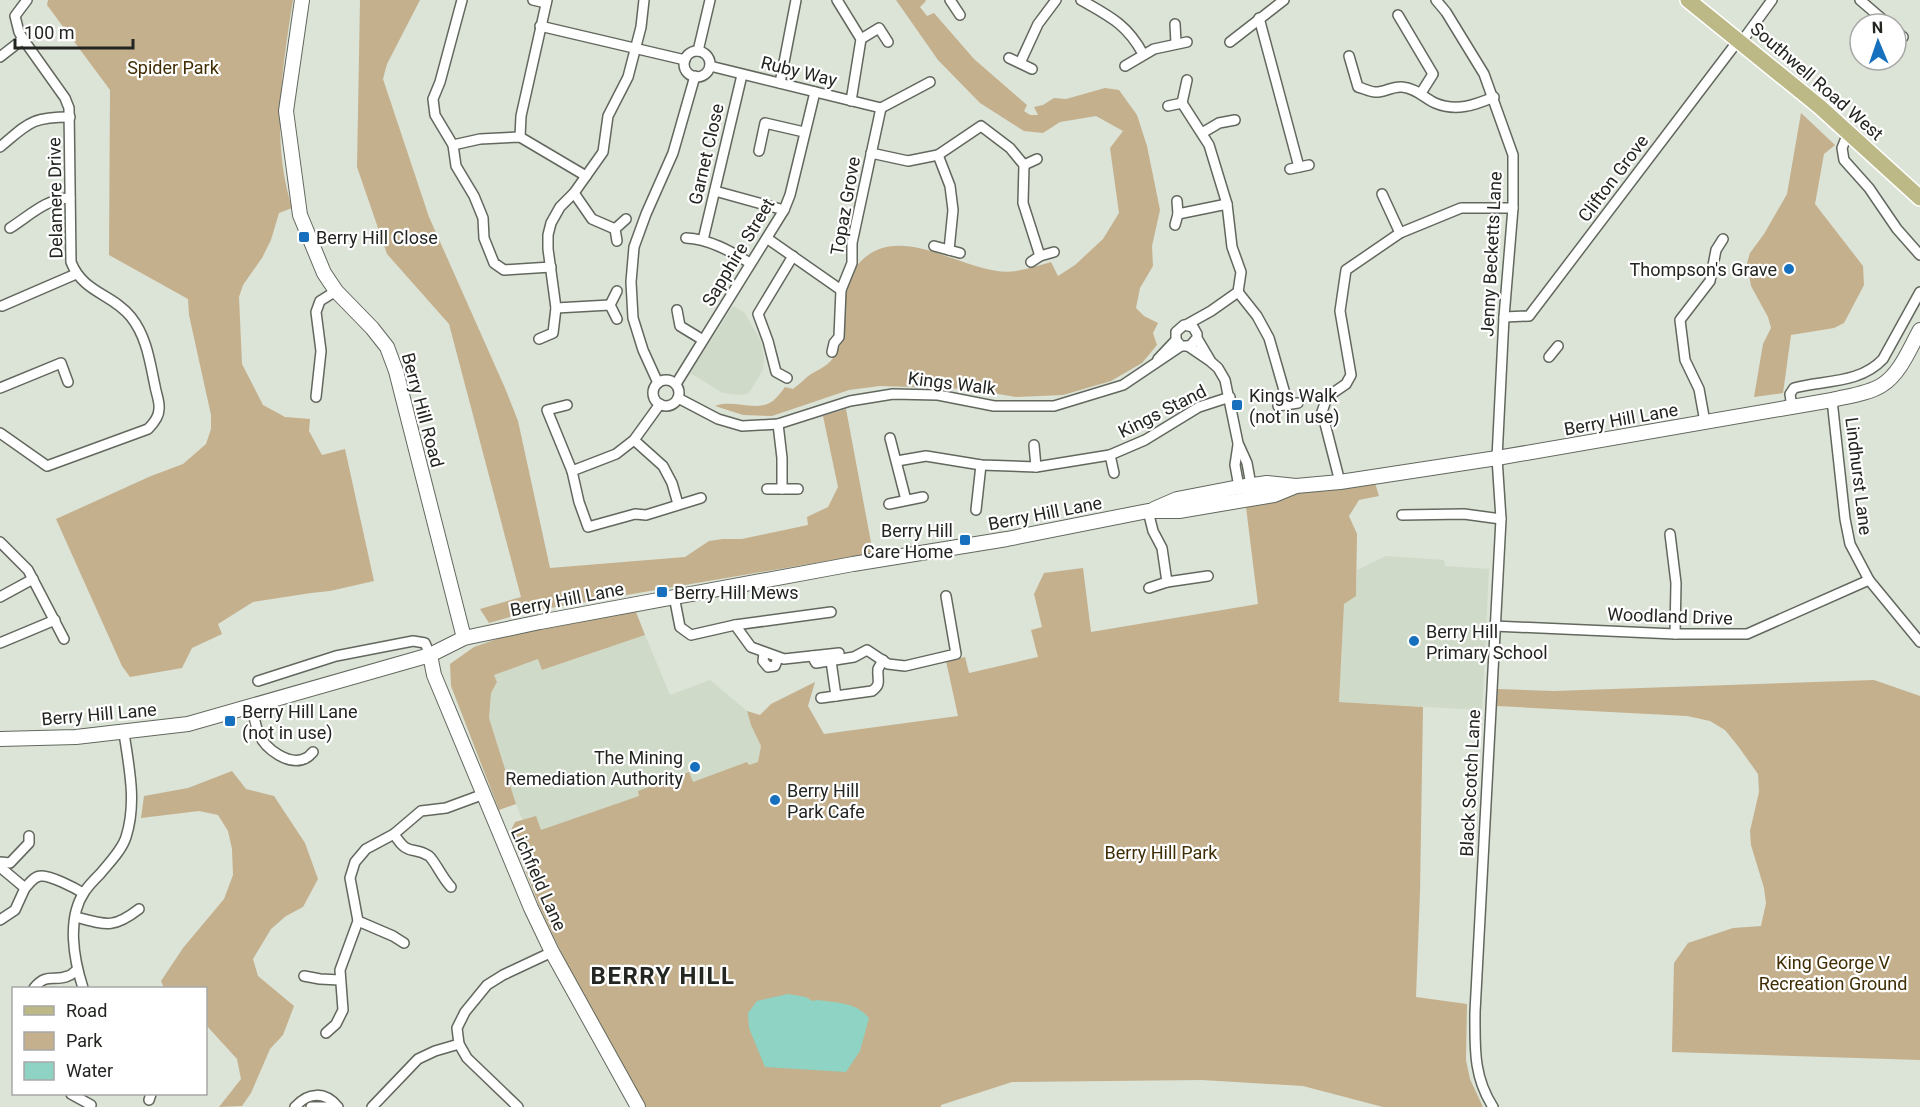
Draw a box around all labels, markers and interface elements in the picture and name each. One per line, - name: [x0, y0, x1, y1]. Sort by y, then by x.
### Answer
- scale bar: [15, 12, 134, 50]
- north arrow: [1848, 12, 1908, 72]
- street label: Southwell Road West: [1746, 18, 1888, 144]
- text: N: [1872, 18, 1883, 37]
- text: 100 m: [24, 22, 75, 43]
- street label: Ruby Way: [759, 51, 840, 91]
- park label: Spider Park: [127, 57, 220, 78]
- street label: Garnet Close: [684, 101, 728, 207]
- street label: Clifton Grove: [1573, 130, 1653, 226]
- street label: Delamere Drive: [43, 137, 67, 259]
- street label: Topaz Grove: [826, 155, 864, 257]
- street label: Jenny Becketts Lane: [1476, 171, 1506, 337]
- street label: Sapphire Street: [697, 194, 779, 310]
- place label: Berry Hill Close: [316, 227, 438, 248]
- marker: Berry Hill Close: [297, 230, 311, 244]
- place label: Thompson's Grave: [1630, 259, 1777, 280]
- marker: Thompson's Grave: [1782, 262, 1796, 276]
- street label: Berry Hill Road: [398, 350, 448, 470]
- street label: Kings Walk: [907, 367, 998, 399]
- street label: Kings Stand: [1114, 380, 1210, 442]
- place label: Kings Walk (not in use): [1249, 385, 1340, 428]
- marker: Kings Walk (not in use): [1230, 398, 1244, 412]
- street label: Berry Hill Lane: [1562, 399, 1680, 439]
- street label: Lindhurst Lane: [1841, 416, 1877, 536]
- street label: Berry Hill Lane: [986, 492, 1104, 534]
- place label: Berry Hill Care Home: [863, 520, 953, 562]
- marker: Berry Hill Care Home: [958, 533, 972, 547]
- street label: Berry Hill Lane: [508, 578, 626, 620]
- place label: Berry Hill Mews: [674, 582, 799, 603]
- marker: Berry Hill Mews: [655, 585, 669, 599]
- street label: Woodland Drive: [1607, 603, 1733, 629]
- place label: Berry Hill Primary School: [1426, 621, 1548, 663]
- marker: Berry Hill Primary School: [1407, 634, 1421, 648]
- street label: Berry Hill Lane: [41, 699, 157, 729]
- place label: Berry Hill Lane (not in use): [242, 701, 358, 744]
- street label: Black Scotch Lane: [1456, 709, 1484, 857]
- marker: Berry Hill Lane (not in use): [223, 714, 237, 728]
- place label: The Mining Remediation Authority: [505, 747, 683, 789]
- marker: The Mining Remediation Authority: [688, 760, 702, 774]
- place label: Berry Hill Park Cafe: [787, 780, 865, 822]
- marker: Berry Hill Park Cafe: [768, 793, 782, 807]
- street label: Lichfield Lane: [507, 824, 571, 934]
- park label: Berry Hill Park: [1105, 842, 1218, 863]
- park label: King George V Recreation Ground: [1759, 952, 1907, 994]
- district label: BERRY HILL: [591, 962, 735, 990]
- legend: [12, 987, 207, 1095]
- text: Road: [66, 1000, 107, 1021]
- text: Park: [66, 1030, 103, 1051]
- text: Water: [66, 1060, 113, 1081]

